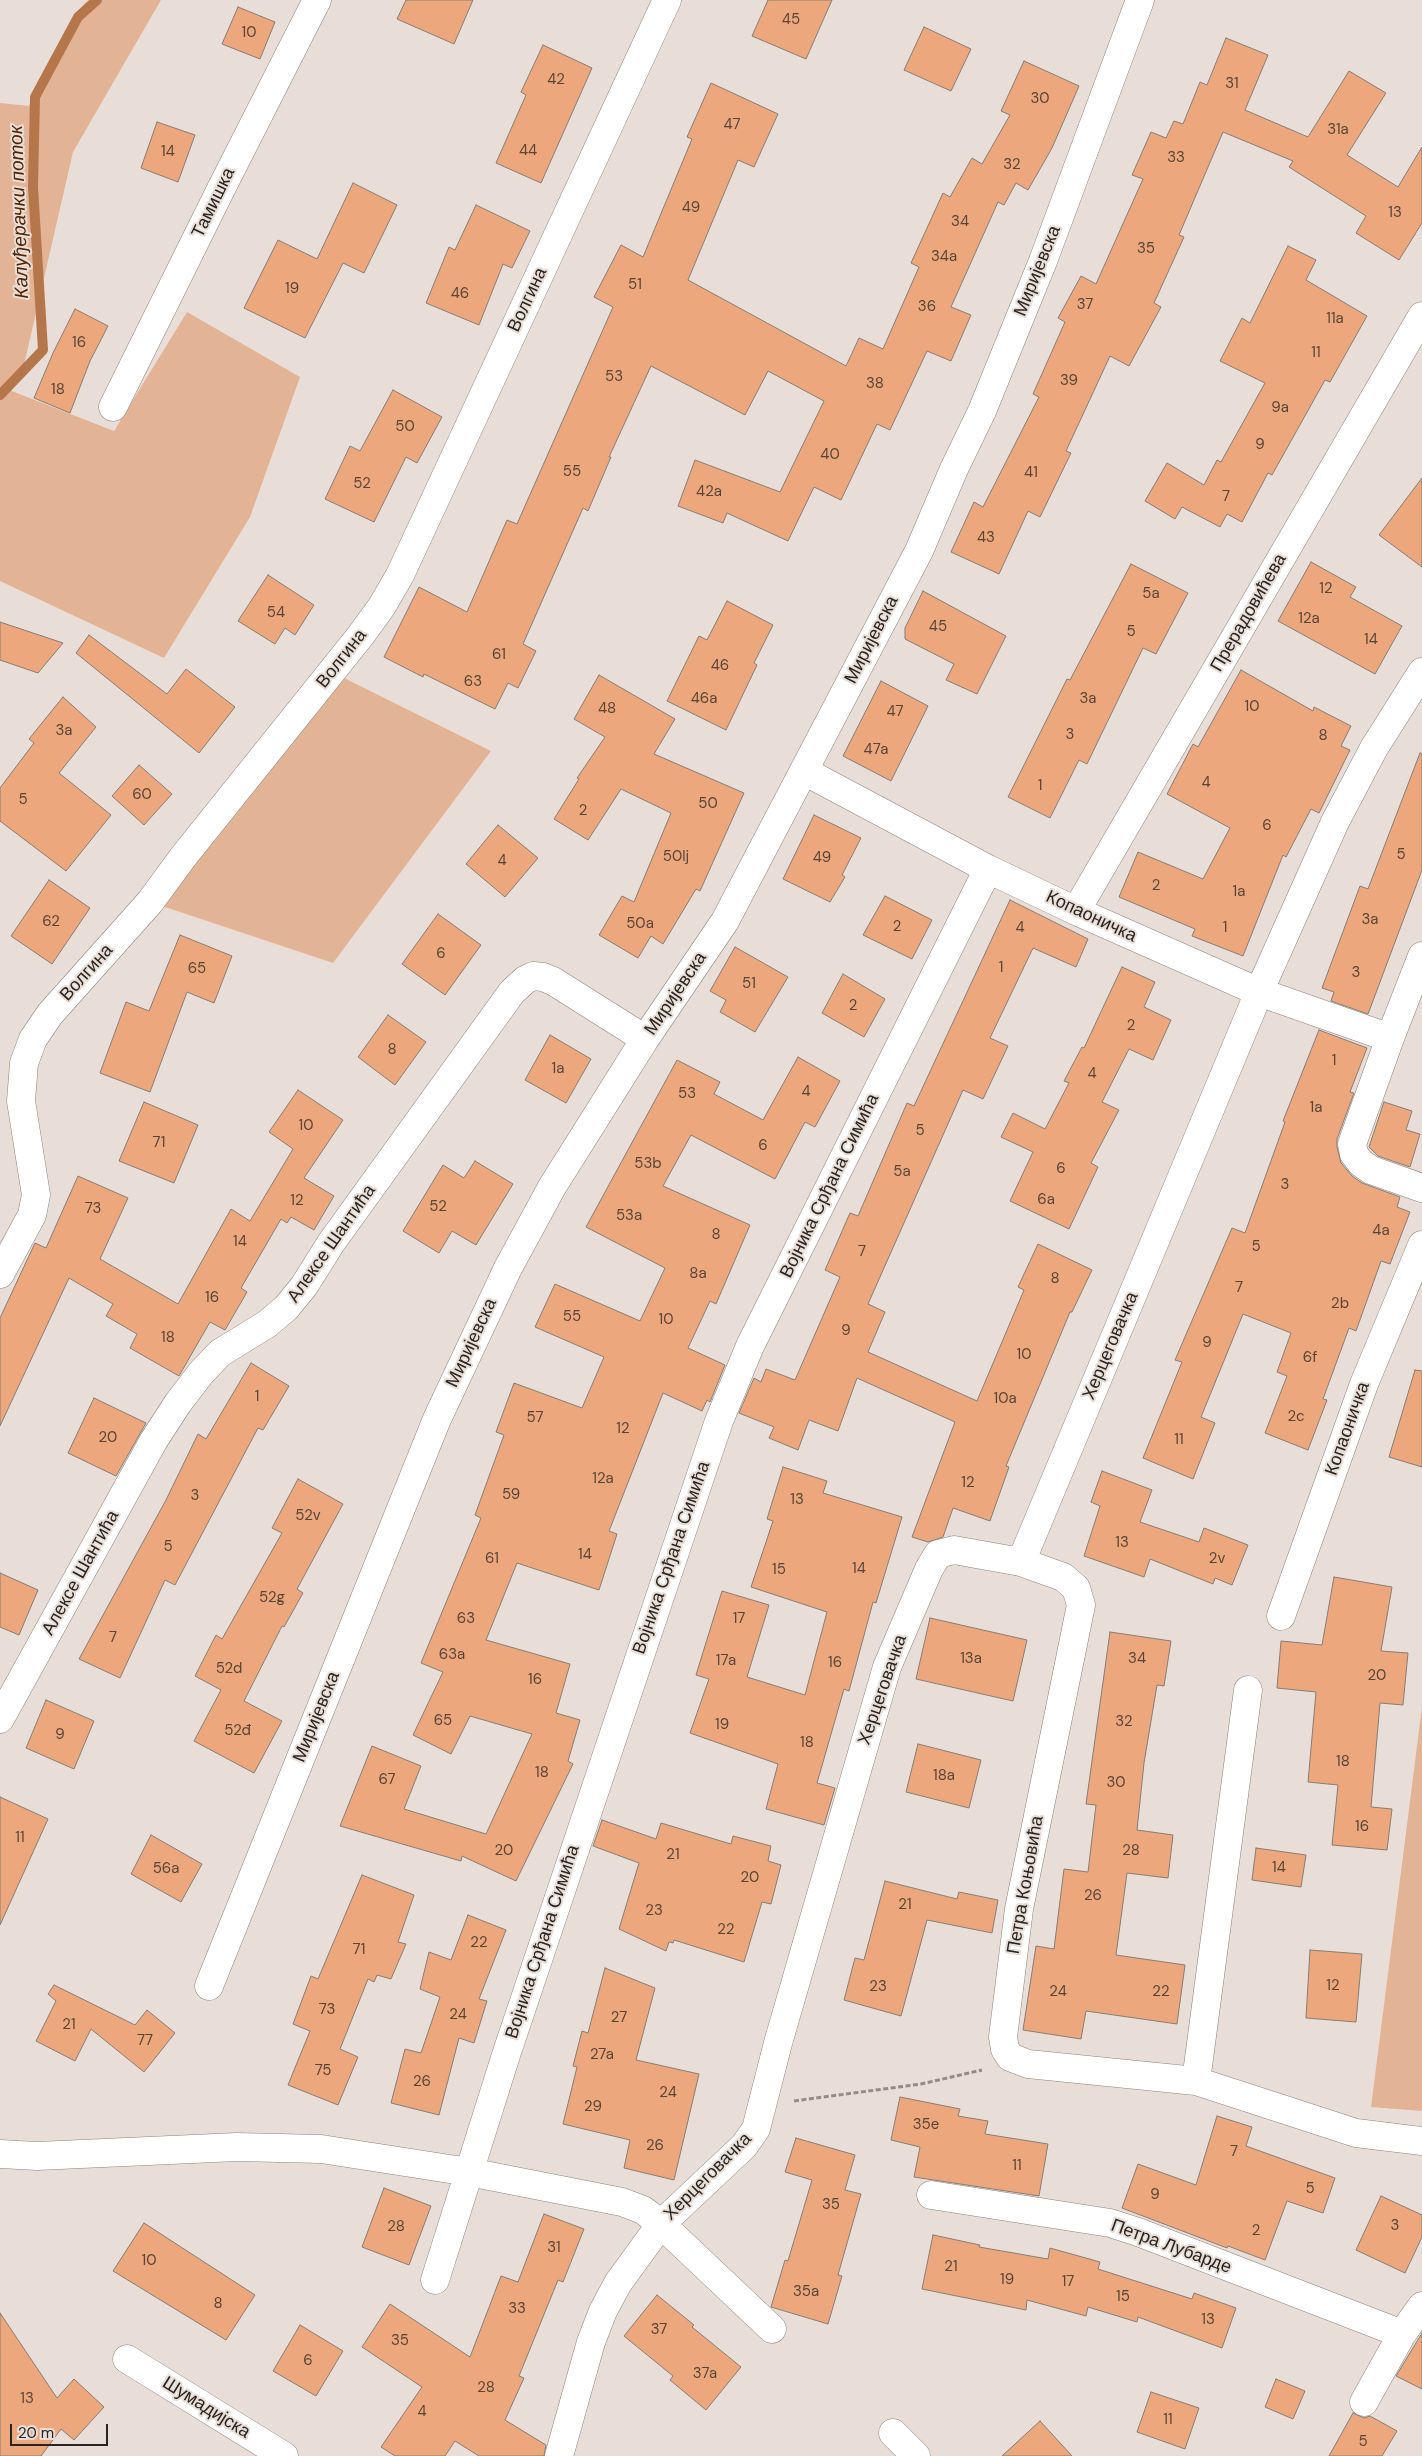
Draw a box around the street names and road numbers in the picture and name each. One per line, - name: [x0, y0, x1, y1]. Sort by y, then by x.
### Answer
- street label: Тамишка: [188, 164, 240, 242]
- street label: Миријевска: [1010, 223, 1066, 319]
- street label: Волгина: [504, 264, 552, 336]
- street label: Прерадовићева: [1207, 550, 1291, 676]
- street label: Миријевска: [841, 592, 903, 688]
- street label: Волгина: [312, 625, 372, 693]
- street label: Копаоничка: [1042, 887, 1140, 947]
- street label: Волгина: [56, 940, 118, 1006]
- street label: Миријевска: [640, 948, 712, 1040]
- street label: Војника Срђана Симића: [776, 1090, 884, 1282]
- street label: Алексе Шантића: [283, 1181, 381, 1307]
- street label: Херцеговачка: [1079, 1289, 1143, 1403]
- street label: Миријевска: [442, 1295, 502, 1391]
- street label: Копаоничка: [1321, 1379, 1375, 1479]
- street label: Војника Срђана Симића: [629, 1459, 715, 1657]
- street label: Алексе Шантића: [38, 1507, 124, 1639]
- street label: Херцеговачка: [854, 1632, 912, 1748]
- street label: Миријевска: [289, 1669, 345, 1765]
- street label: Петра Коњовића: [1003, 1814, 1049, 1956]
- street label: Војника Срђана Симића: [501, 1842, 585, 2042]
- street label: Херцеговачка: [660, 2129, 756, 2225]
- street label: Петра Лубарде: [1108, 2215, 1234, 2279]
- street label: Шумадијска: [158, 2372, 254, 2444]

